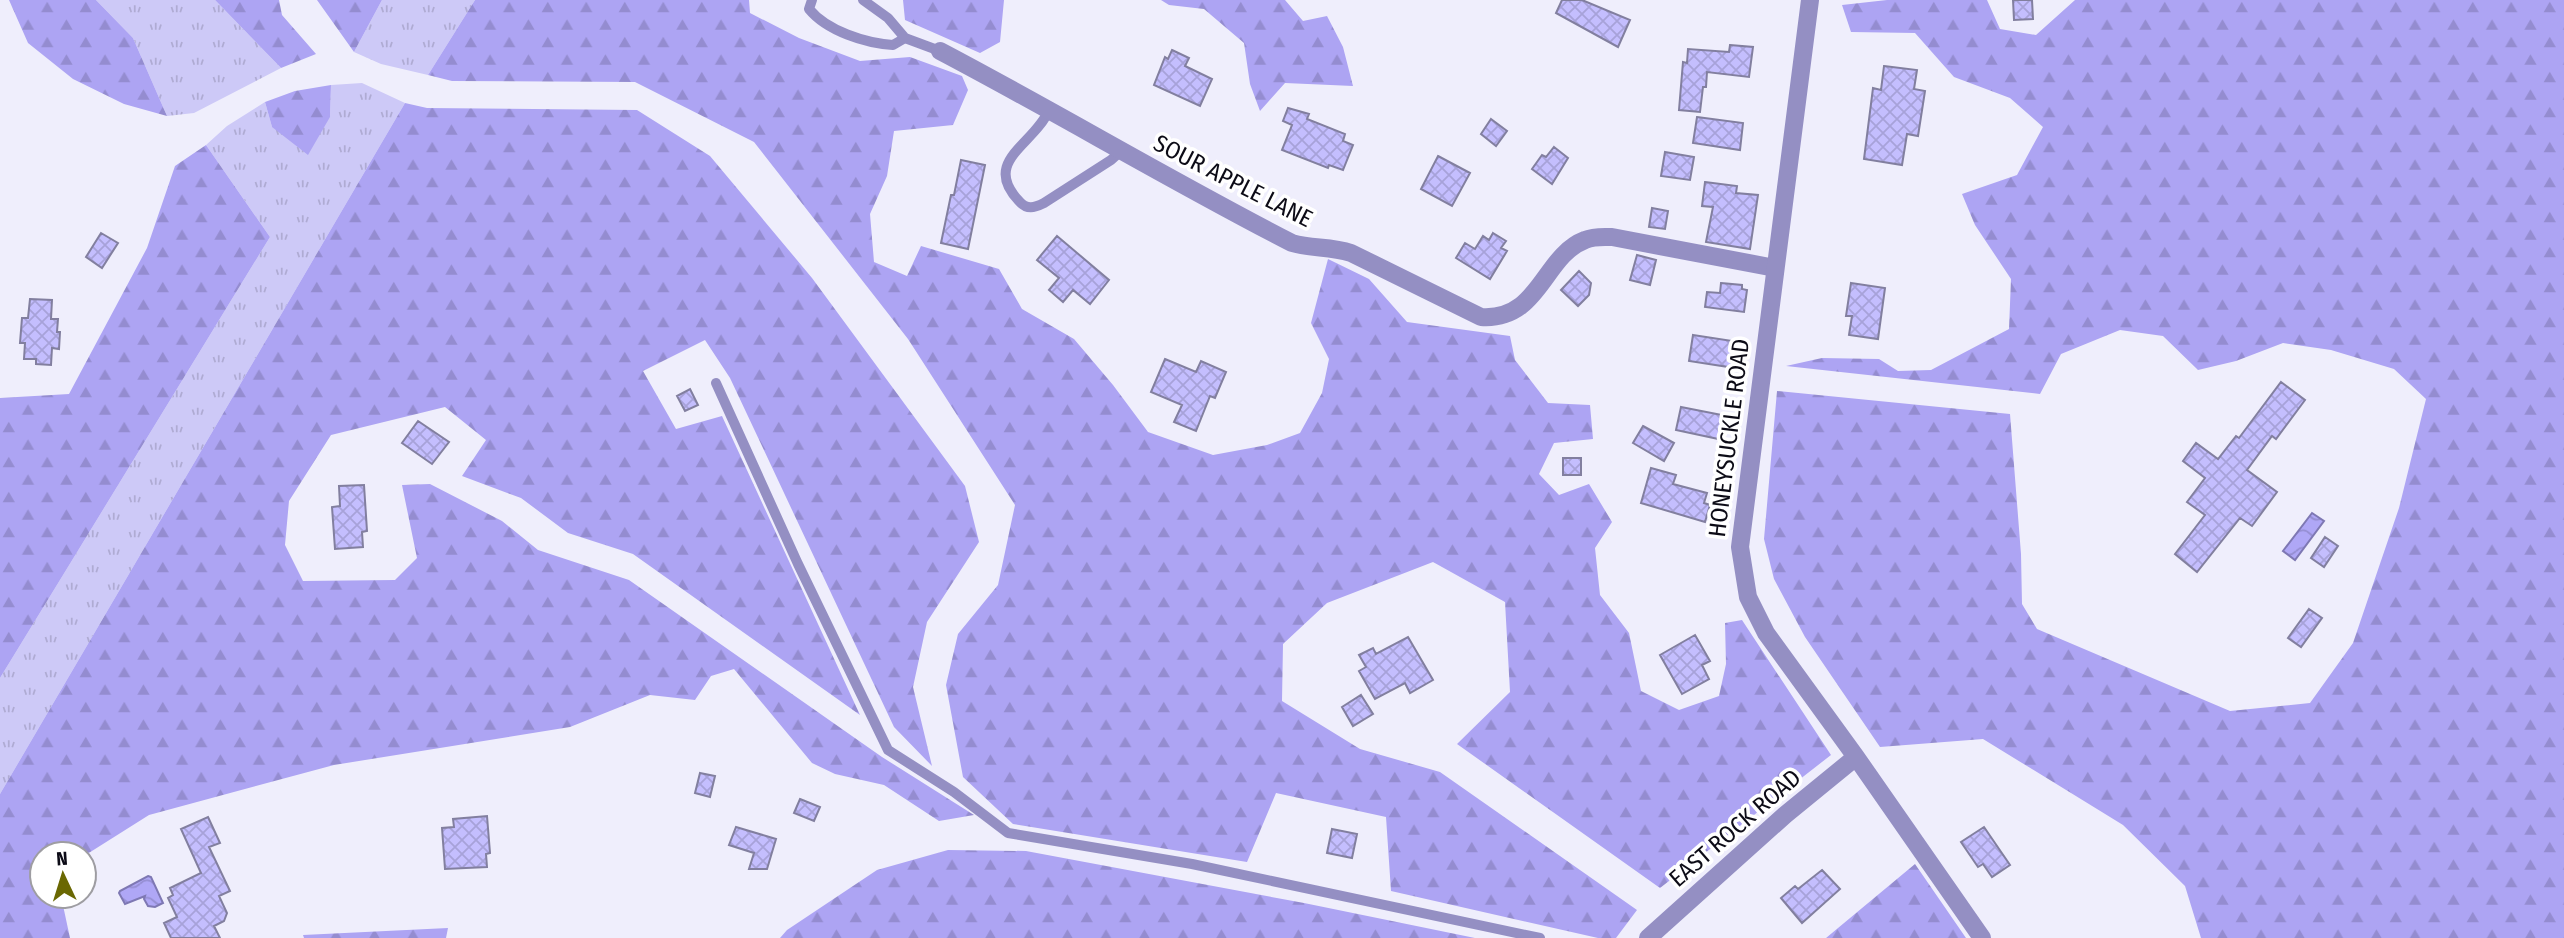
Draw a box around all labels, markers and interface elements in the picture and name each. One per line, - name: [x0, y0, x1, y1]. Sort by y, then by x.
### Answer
- street label: SOUR APPLE LANE: [1149, 129, 1317, 233]
- street label: HONEYSUCKLE ROAD: [1703, 337, 1755, 539]
- street label: EAST ROCK ROAD: [1664, 763, 1806, 893]
- north arrow: [28, 840, 98, 910]
- text: N: [55, 847, 68, 870]

